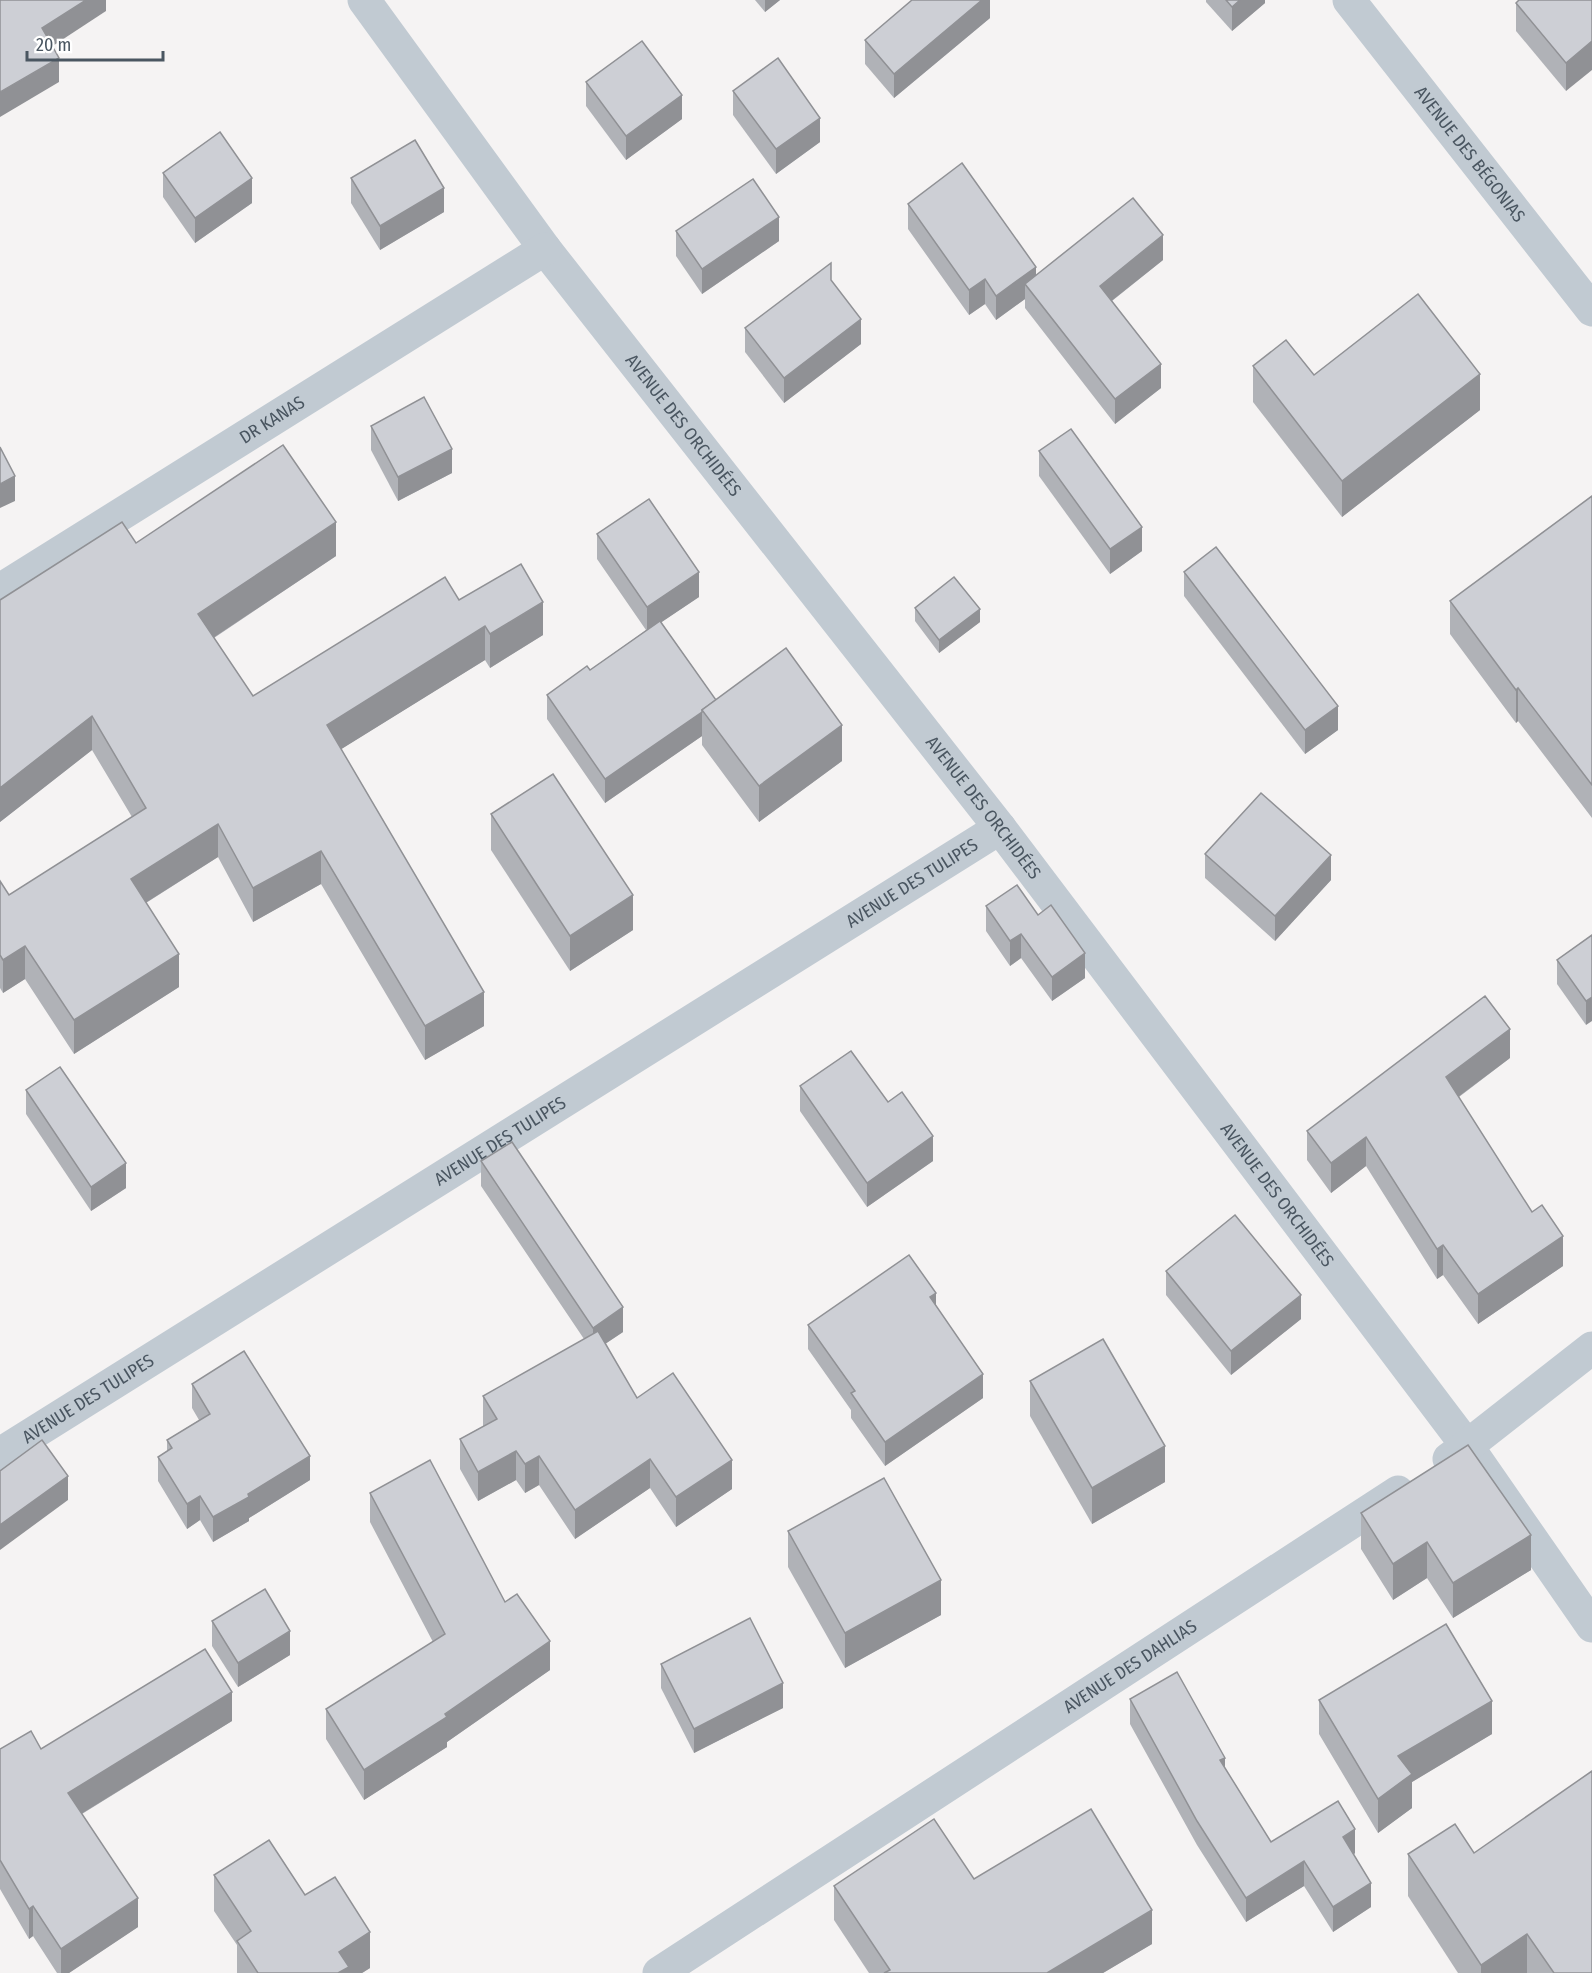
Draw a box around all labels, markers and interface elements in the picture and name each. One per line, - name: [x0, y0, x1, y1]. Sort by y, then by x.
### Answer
- scale bar: [27, 24, 164, 62]
- text: 20 m: [36, 34, 71, 56]
- street label: AVENUE DES BÉGONIAS: [1410, 82, 1530, 227]
- street label: AVENUE DES ORCHIDÉES: [621, 350, 746, 501]
- street label: DR KANAS: [235, 391, 309, 448]
- street label: AVENUE DES ORCHIDÉES: [921, 732, 1046, 884]
- street label: AVENUE DES TULIPES: [842, 834, 982, 933]
- street label: AVENUE DES TULIPES: [430, 1091, 570, 1190]
- street label: AVENUE DES ORCHIDÉES: [1216, 1118, 1339, 1271]
- street label: AVENUE DES TULIPES: [18, 1349, 158, 1448]
- street label: AVENUE DES DAHLIAS: [1059, 1615, 1201, 1718]

